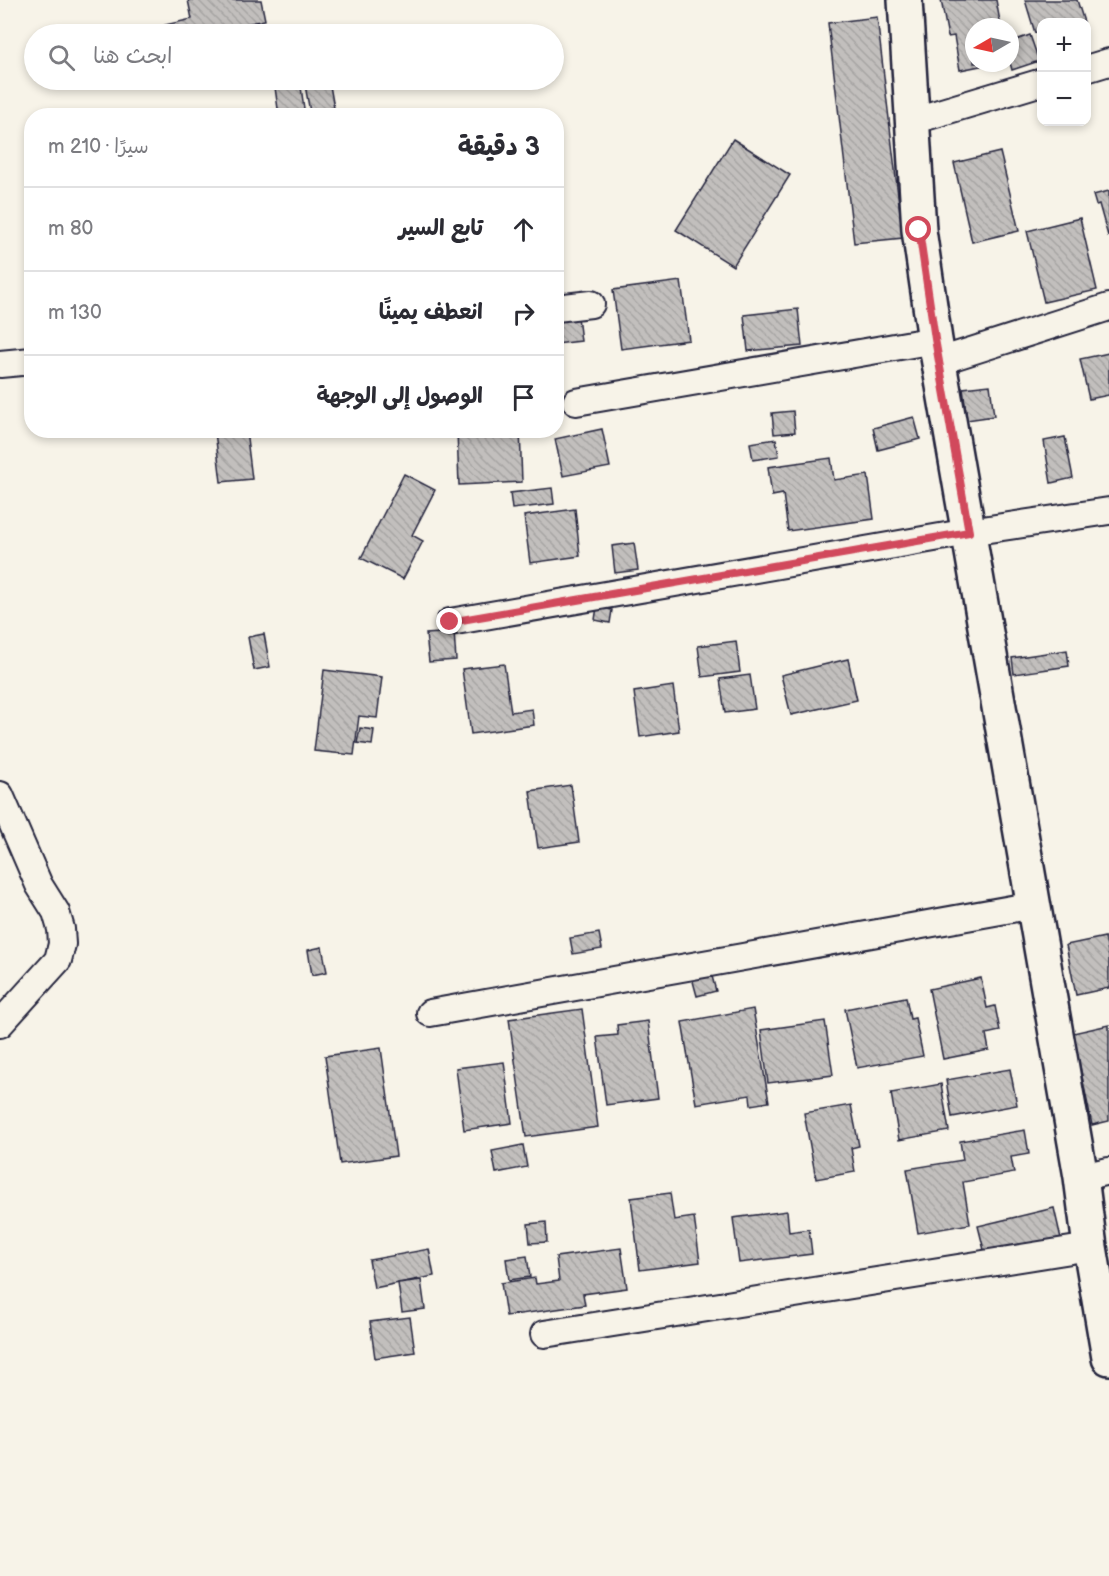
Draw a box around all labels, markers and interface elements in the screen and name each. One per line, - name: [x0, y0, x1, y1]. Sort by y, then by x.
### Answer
- north arrow: [965, 18, 1019, 72]
- map controls: [1037, 18, 1091, 126]
- button: +: [1037, 18, 1091, 72]
- search box: [24, 24, 564, 90]
- icon: search: [45, 41, 78, 74]
- text: ابحث هنا: [93, 43, 173, 70]
- button: −: [1037, 72, 1091, 126]
- text: 3 دقيقة: [458, 132, 540, 163]
- text: سيرًا · 210 m: [48, 135, 149, 159]
- icon: ahead: [507, 213, 540, 246]
- text: تابع السير: [399, 215, 483, 242]
- route start: [905, 216, 931, 242]
- text: 80 m: [48, 217, 93, 241]
- icon: right: [507, 297, 540, 330]
- text: انعطف يمينًا: [379, 299, 483, 326]
- text: 130 m: [48, 301, 102, 325]
- icon: arrive: [507, 381, 540, 414]
- text: الوصول إلى الوجهة: [316, 383, 483, 410]
- route end: [436, 608, 462, 634]

